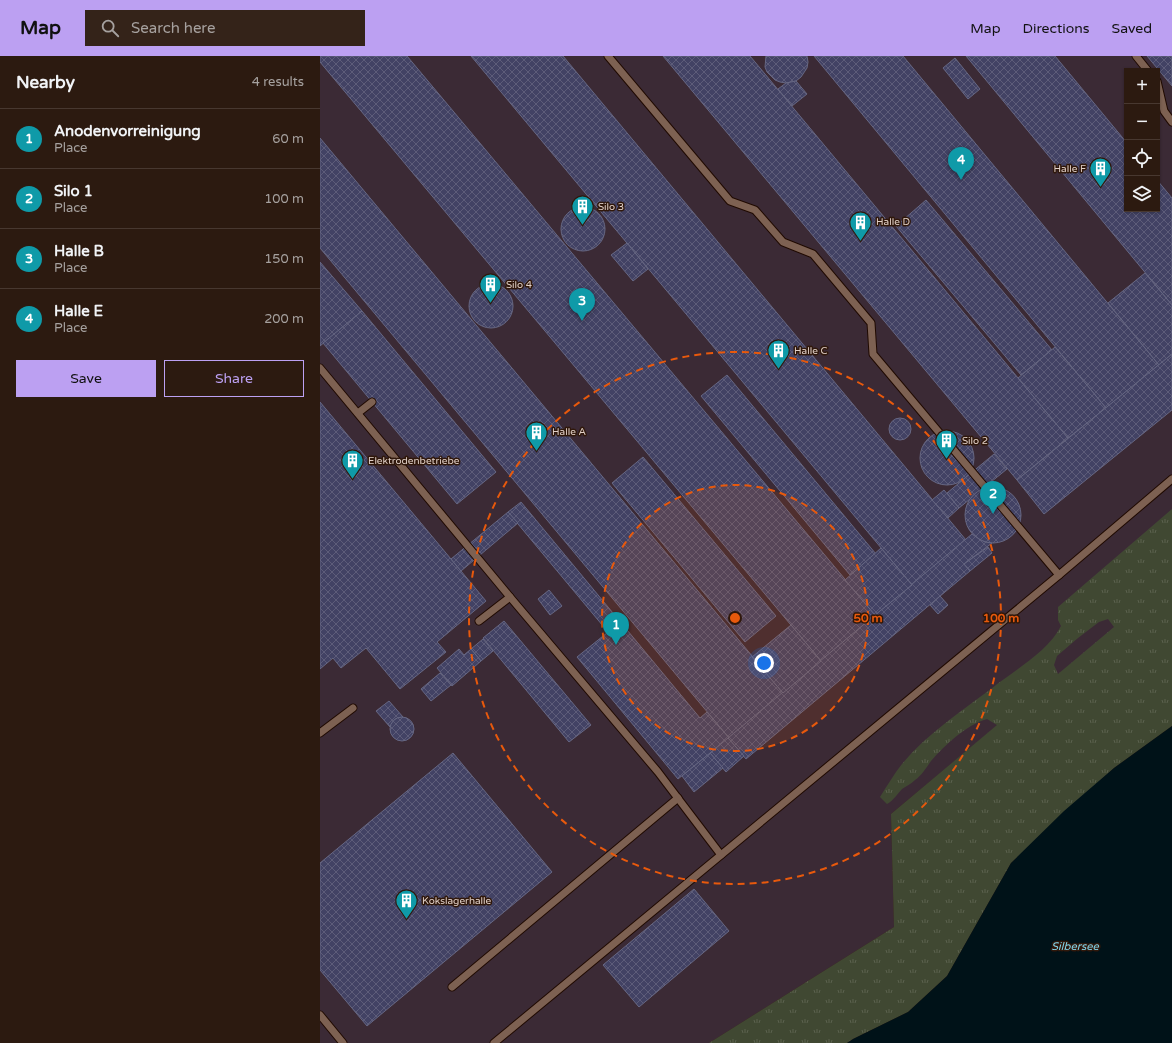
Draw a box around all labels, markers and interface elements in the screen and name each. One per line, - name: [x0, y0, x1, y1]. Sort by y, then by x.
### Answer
- search box: [85, 10, 365, 46]
- text: Map: [20, 17, 61, 39]
- icon: search: [99, 17, 121, 39]
- text: Search here: [131, 19, 215, 37]
- text: Map: [970, 20, 1001, 37]
- text: Directions: [1023, 20, 1090, 37]
- text: Saved: [1112, 20, 1152, 37]
- map controls: [1124, 68, 1160, 212]
- button: +: [1124, 68, 1160, 104]
- text: Nearby: [16, 72, 75, 93]
- text: 4 results: [252, 74, 304, 90]
- button: −: [1124, 104, 1160, 140]
- text: Anodenvorreinigung: [54, 122, 201, 140]
- text: 1: [25, 131, 33, 147]
- text: 60 m: [272, 131, 304, 147]
- text: Place: [54, 140, 87, 156]
- button: locate: [1124, 140, 1160, 176]
- pin: 4: [948, 147, 974, 180]
- building icon: Halle F: [1088, 156, 1114, 189]
- place label: Halle F: [1054, 163, 1086, 175]
- button: layers: [1124, 176, 1160, 212]
- text: Silo 1: [54, 182, 93, 200]
- text: 2: [25, 191, 33, 207]
- text: 100 m: [264, 191, 304, 207]
- building icon: Silo 3: [570, 194, 596, 227]
- text: Place: [54, 200, 87, 216]
- place label: Silo 3: [598, 201, 624, 213]
- building icon: Halle D: [848, 209, 874, 242]
- place label: Halle D: [876, 216, 910, 228]
- text: Halle B: [54, 242, 104, 260]
- text: 3: [25, 251, 33, 267]
- text: 150 m: [264, 251, 304, 267]
- text: Place: [54, 260, 87, 276]
- building icon: Silo 4: [478, 272, 504, 305]
- place label: Silo 4: [506, 279, 532, 291]
- pin: 3: [569, 288, 595, 321]
- text: Halle E: [54, 302, 103, 320]
- text: 4: [25, 311, 33, 327]
- text: 200 m: [264, 311, 304, 327]
- text: Place: [54, 320, 87, 336]
- building icon: Halle C: [766, 338, 792, 371]
- place label: Halle C: [794, 345, 827, 357]
- button: Save: [16, 360, 156, 397]
- button: Share: [164, 360, 304, 397]
- building icon: Halle A: [523, 419, 549, 452]
- place label: Halle A: [552, 426, 586, 438]
- building icon: Silo 2: [934, 428, 960, 461]
- place label: Silo 2: [962, 435, 988, 447]
- building icon: Elektrodenbetriebe: [340, 448, 366, 481]
- place label: Elektrodenbetriebe: [368, 455, 460, 467]
- pin: 2: [980, 481, 1006, 514]
- centre of rings: [728, 611, 742, 625]
- text: 50 m: [853, 611, 883, 625]
- text: 100 m: [983, 611, 1019, 625]
- pin: 1: [603, 612, 629, 645]
- your location: [754, 653, 774, 673]
- building icon: Kokslagerhalle: [393, 888, 419, 921]
- place label: Kokslagerhalle: [422, 895, 492, 907]
- water label: Silbersee: [1051, 940, 1099, 953]

